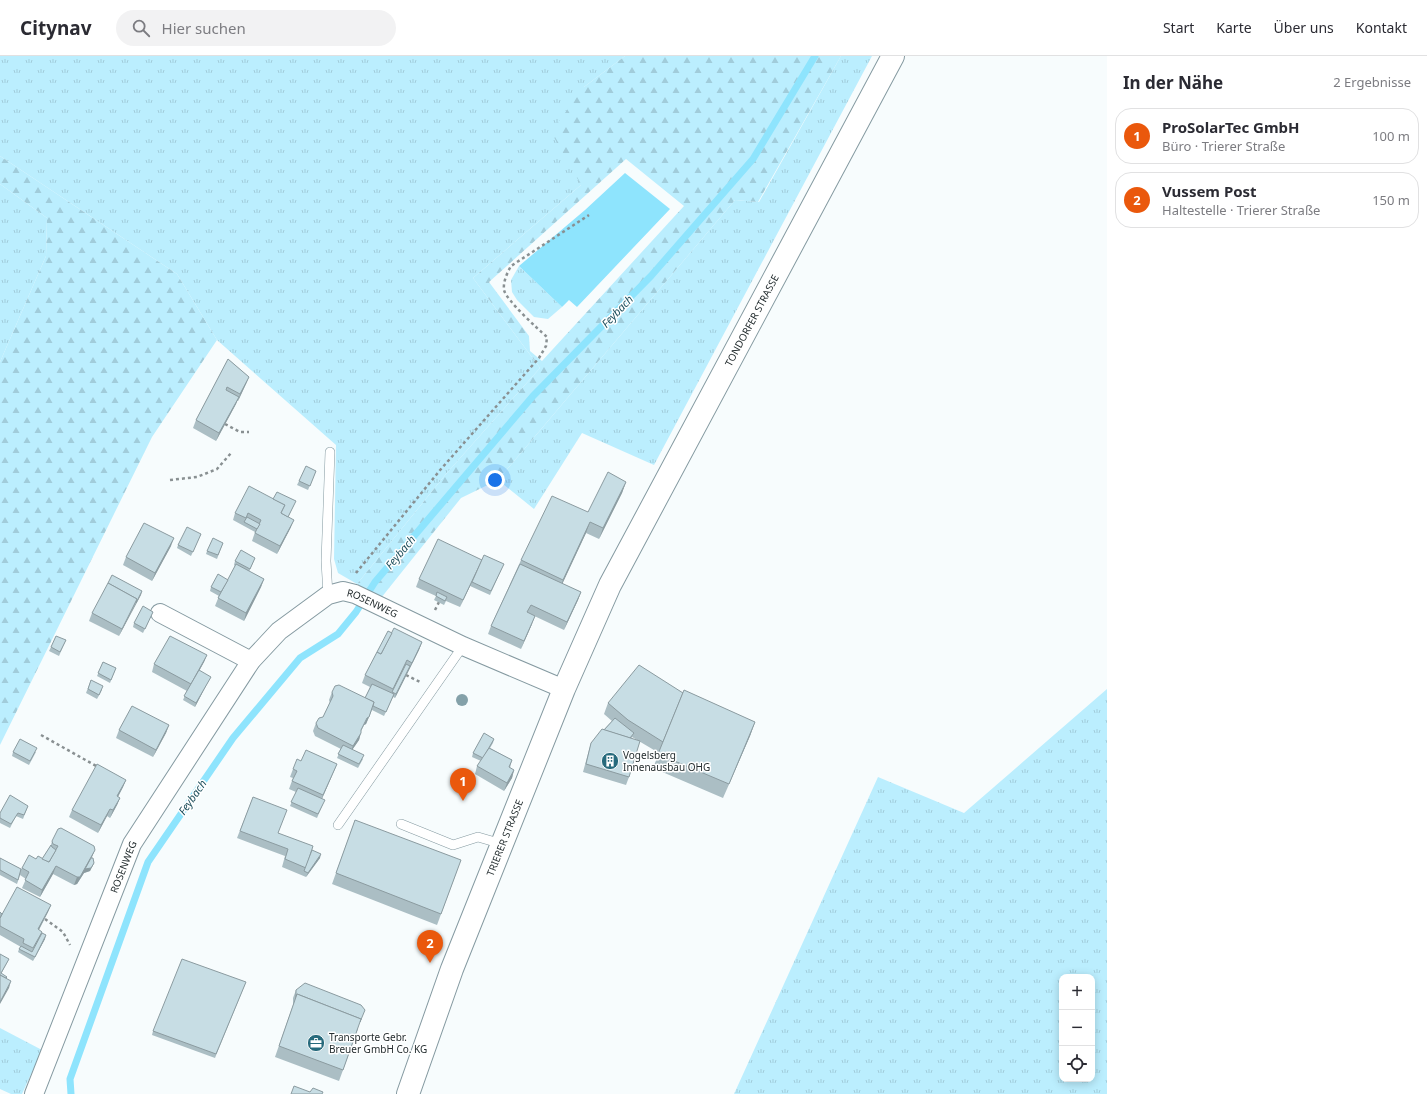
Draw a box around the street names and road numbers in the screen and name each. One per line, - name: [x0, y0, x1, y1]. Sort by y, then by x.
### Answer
- street label: TONDORFER STRASSE: [721, 272, 782, 369]
- street label: ROSENWEG: [346, 585, 400, 621]
- street label: TRIERER STRASSE: [483, 797, 526, 878]
- street label: ROSENWEG: [107, 839, 140, 895]

